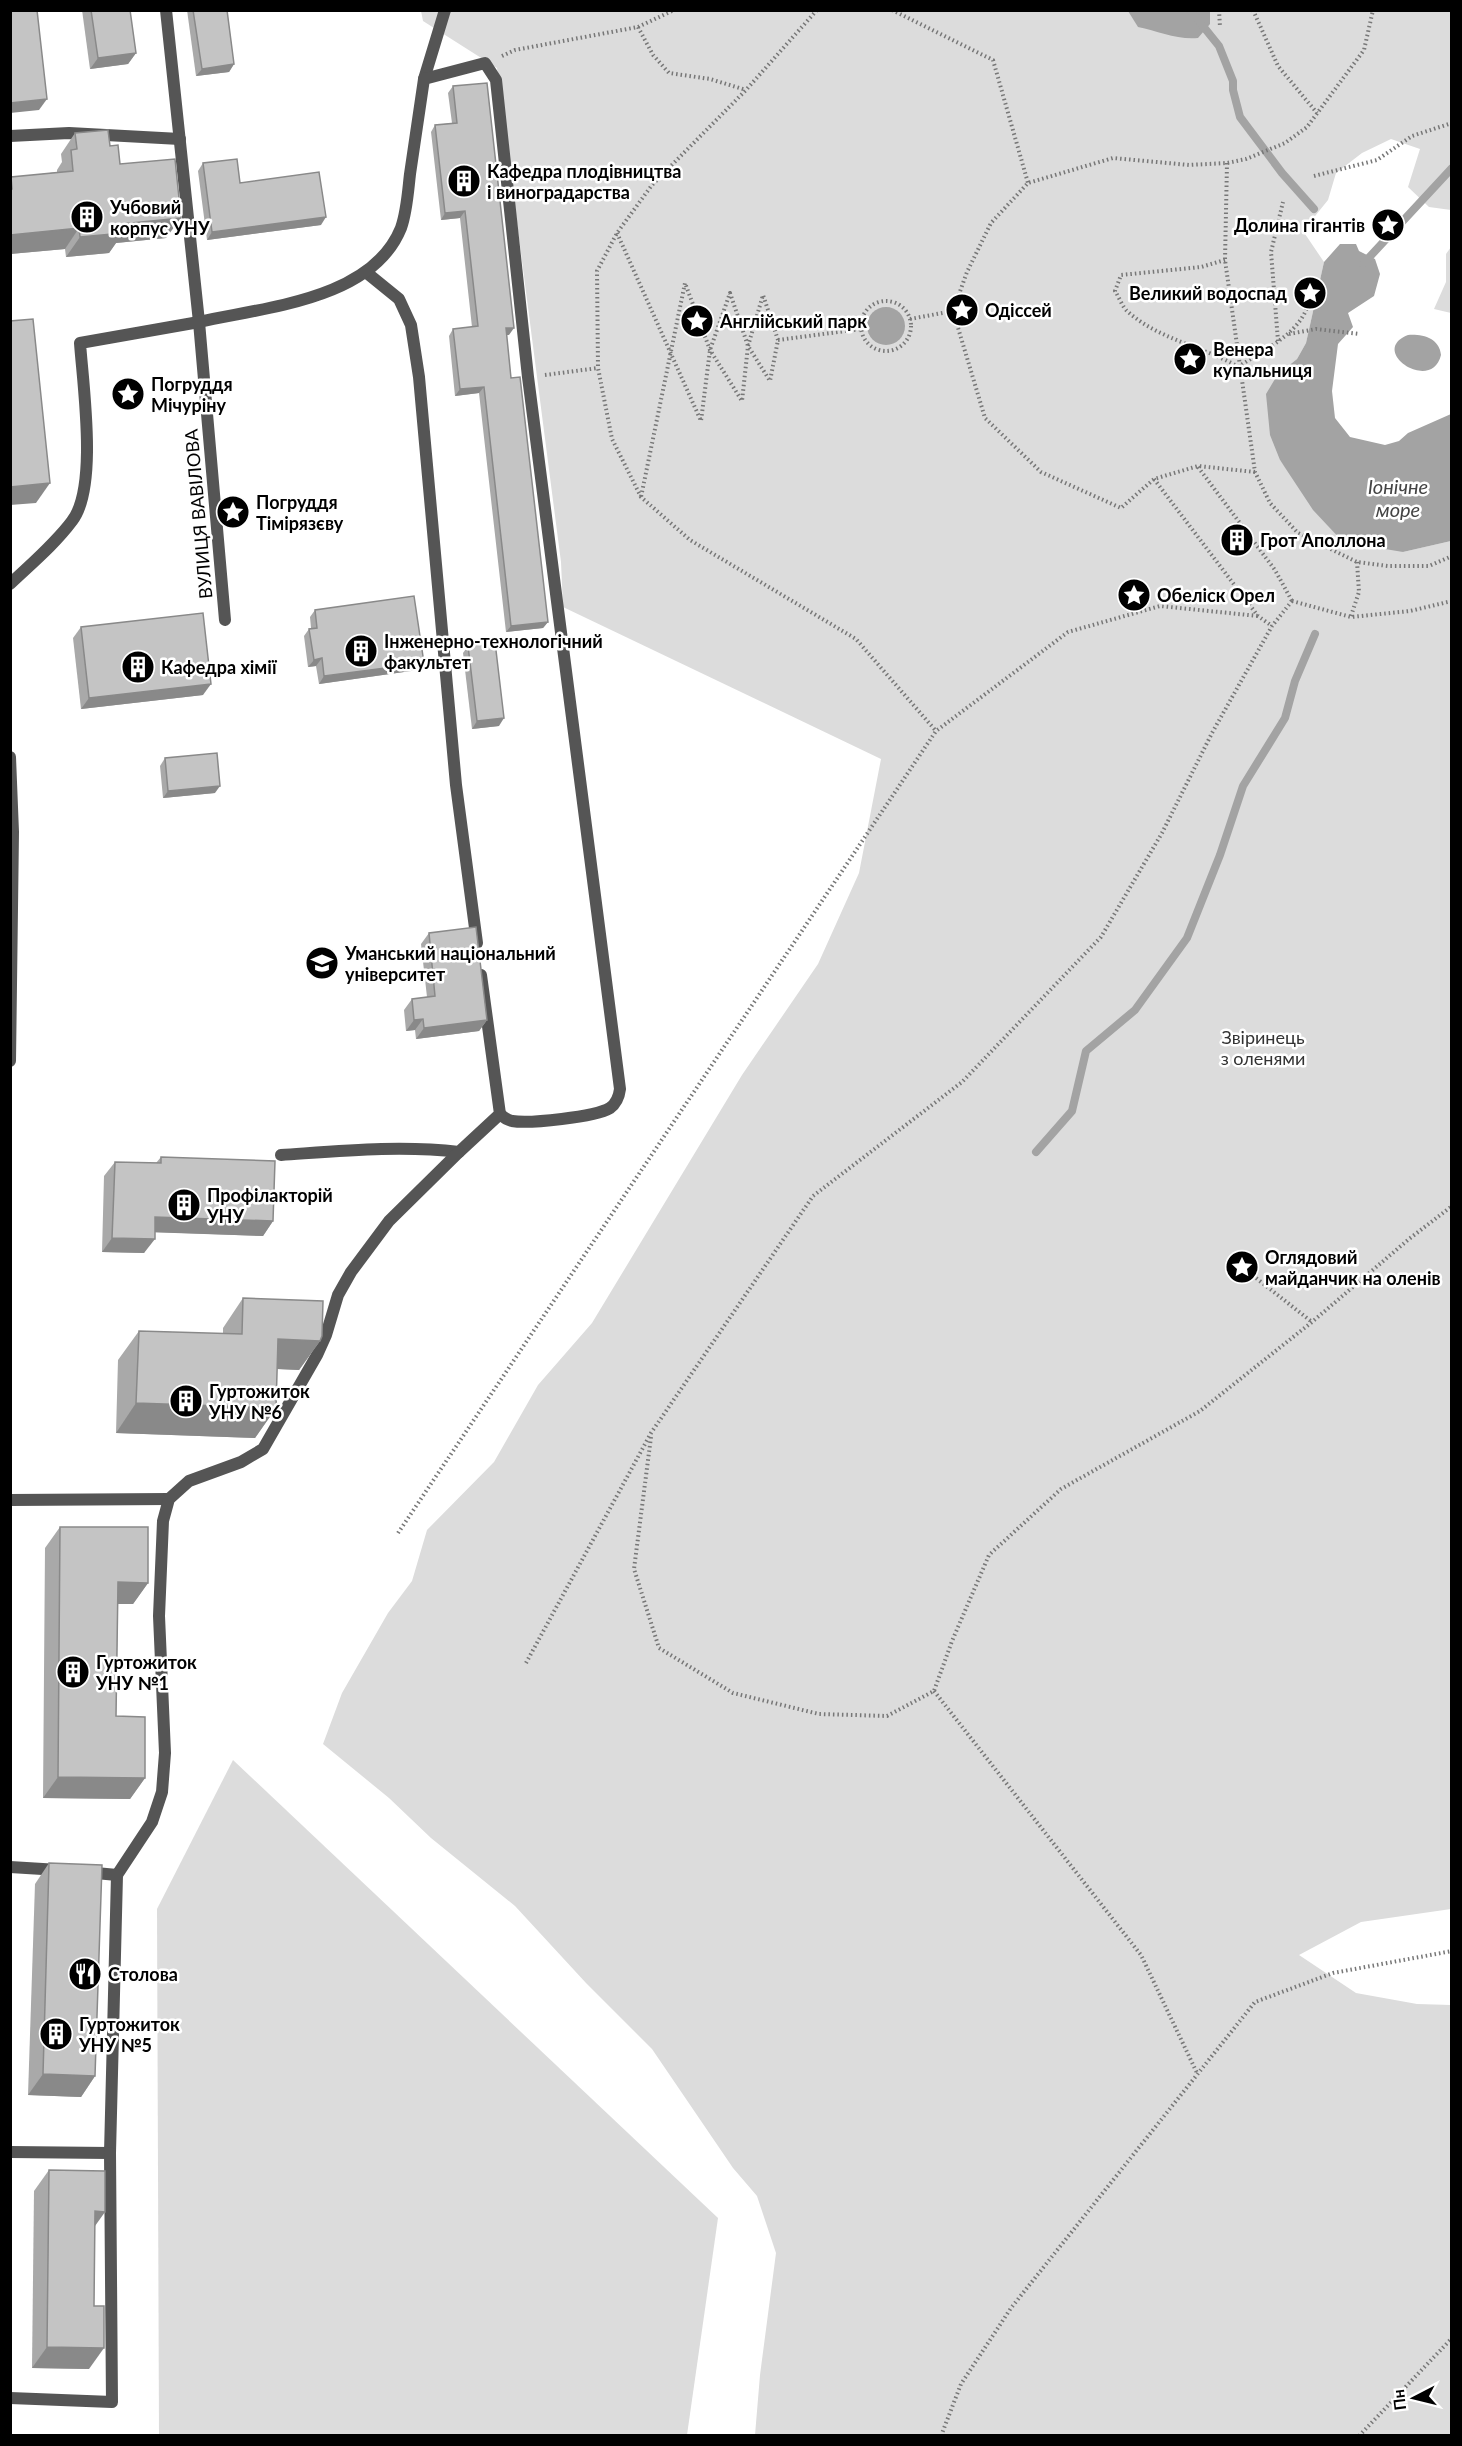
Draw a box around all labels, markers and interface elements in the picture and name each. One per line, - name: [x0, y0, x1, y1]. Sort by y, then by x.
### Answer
- place label: Кафедра плодівництва і виноградарства: [487, 160, 681, 203]
- building icon: Кафедра плодівництва і виноградарства: [446, 163, 482, 199]
- place label: Учбовий корпус УНУ: [109, 196, 210, 239]
- building icon: Учбовий корпус УНУ: [69, 199, 105, 235]
- place icon: Долина гігантів: [1370, 207, 1406, 243]
- place label: Долина гігантів: [1234, 214, 1365, 236]
- place icon: Великий водоспад: [1292, 275, 1328, 311]
- place label: Великий водоспад: [1129, 282, 1288, 304]
- place icon: Одіссей: [944, 292, 980, 328]
- place label: Одіссей: [985, 299, 1052, 321]
- place icon: Англійський парк: [679, 303, 715, 339]
- place label: Англійський парк: [719, 310, 867, 332]
- place label: Венера купальниця: [1213, 338, 1312, 381]
- place icon: Венера купальниця: [1172, 341, 1208, 377]
- place label: Погруддя Мічуріну: [151, 373, 233, 416]
- place icon: Погруддя Мічуріну: [110, 376, 146, 412]
- street label: ВУЛИЦЯ ВАВІЛОВА: [180, 427, 216, 600]
- water label: Іонічне море: [1368, 474, 1428, 521]
- place label: Погруддя Тімірязєву: [256, 491, 344, 534]
- place icon: Погруддя Тімірязєву: [215, 494, 251, 530]
- building icon: Грот Аполлона: [1219, 522, 1255, 558]
- place label: Грот Аполлона: [1260, 529, 1386, 551]
- place icon: Обеліск Орел: [1116, 577, 1152, 613]
- place label: Обеліск Орел: [1157, 584, 1275, 606]
- place label: Інженерно-технологічний факультет: [384, 630, 603, 673]
- building icon: Інженерно-технологічний факультет: [343, 633, 379, 669]
- building icon: Кафедра хімії: [120, 649, 156, 685]
- place label: Кафедра хімії: [161, 656, 278, 678]
- place label: Уманський національний університет: [344, 942, 556, 985]
- school or university icon: Уманський національний університет: [304, 945, 340, 981]
- park label: Звіринець з оленями: [1221, 1026, 1305, 1069]
- place label: Профілакторій УНУ: [206, 1184, 333, 1227]
- building icon: Профілакторій УНУ: [166, 1187, 202, 1223]
- place label: Оглядовий майданчик на оленів: [1265, 1246, 1441, 1289]
- place icon: Оглядовий майданчик на оленів: [1224, 1249, 1260, 1285]
- place label: Гуртожиток УНУ №6: [208, 1380, 310, 1423]
- building icon: Гуртожиток УНУ №6: [168, 1383, 204, 1419]
- place label: Гуртожиток УНУ №1: [95, 1651, 197, 1694]
- building icon: Гуртожиток УНУ №1: [55, 1654, 91, 1690]
- restaurant icon: Столова: [67, 1956, 103, 1992]
- place label: Столова: [108, 1963, 178, 1985]
- place label: Гуртожиток УНУ №5: [78, 2013, 180, 2056]
- building icon: Гуртожиток УНУ №5: [38, 2016, 74, 2052]
- north arrow: [1384, 2368, 1444, 2428]
- text: Пн: [1388, 2388, 1409, 2411]

